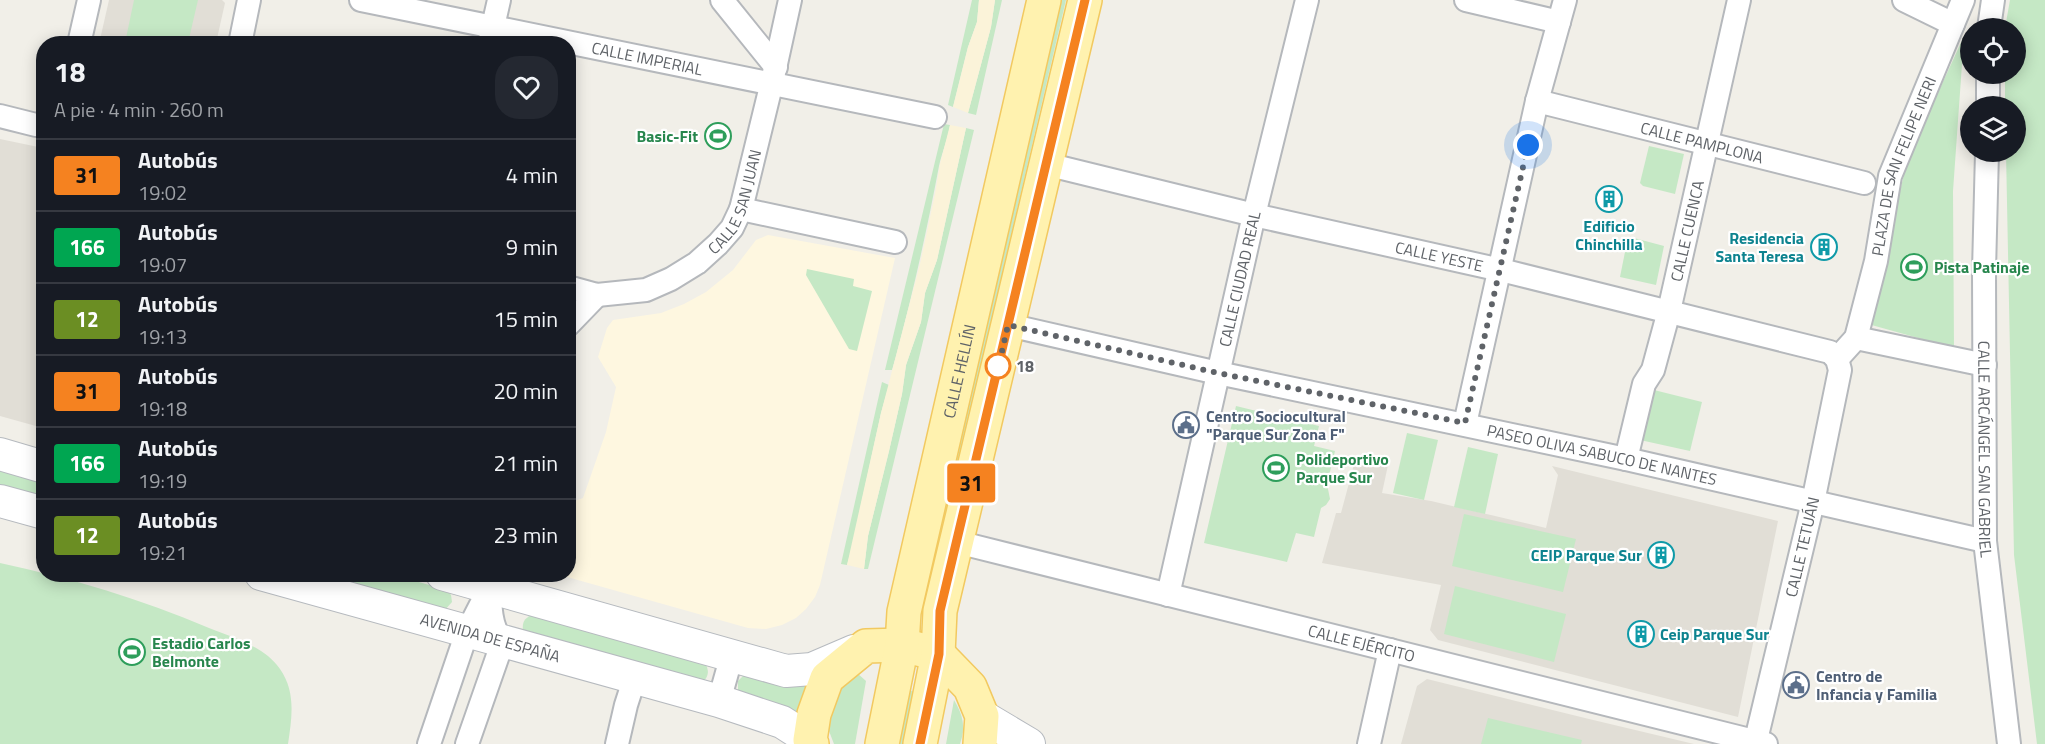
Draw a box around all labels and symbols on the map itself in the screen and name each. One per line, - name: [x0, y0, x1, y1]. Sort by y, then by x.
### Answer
- street label: CALLE IMPERIAL: [589, 35, 705, 81]
- street label: PLAZA DE SAN FELIPE NERI: [1865, 73, 1942, 258]
- street label: CALLE PAMPLONA: [1638, 115, 1766, 169]
- sports icon: Basic-Fit: [703, 121, 733, 151]
- place label: Basic-Fit: [637, 124, 698, 148]
- your location: [1513, 130, 1543, 160]
- street label: CALLE SAN JUAN: [702, 147, 767, 260]
- street label: CALLE CUENCA: [1664, 178, 1710, 284]
- building icon: Edificio Chinchilla: [1594, 184, 1624, 214]
- street label: CALLE CIUDAD REAL: [1213, 209, 1267, 349]
- place label: Edificio Chinchilla: [1575, 214, 1643, 256]
- place label: Residencia Santa Teresa: [1715, 226, 1804, 268]
- building icon: Residencia Santa Teresa: [1809, 232, 1839, 262]
- street label: CALLE YESTE: [1393, 235, 1486, 278]
- sports icon: Pista Patinaje: [1899, 252, 1929, 282]
- place label: Pista Patinaje: [1934, 255, 2029, 279]
- street label: CALLE HELLÍN: [937, 322, 981, 421]
- street label: CALLE ARCÁNGEL SAN GABRIEL: [1972, 341, 1999, 559]
- marker: 18: [985, 353, 1011, 379]
- place label: 18: [1016, 354, 1034, 378]
- place label: Centro Sociocultural "Parque Sur Zona F": [1206, 404, 1346, 446]
- public building icon: Centro Sociocultural "Parque Sur Zona F": [1171, 410, 1201, 440]
- street label: PASEO OLIVA SABUCO DE NANTES: [1485, 418, 1719, 491]
- place label: Polideportivo Parque Sur: [1296, 447, 1389, 489]
- sports icon: Polideportivo Parque Sur: [1261, 453, 1291, 483]
- line badge: 31: [944, 464, 998, 502]
- street label: CALLE TETUÁN: [1779, 495, 1825, 599]
- building icon: CEIP Parque Sur: [1646, 540, 1676, 570]
- place label: CEIP Parque Sur: [1531, 543, 1642, 567]
- street label: AVENIDA DE ESPAÑA: [418, 607, 564, 669]
- street label: CALLE EJÉRCITO: [1306, 618, 1418, 668]
- building icon: Ceip Parque Sur: [1626, 619, 1656, 649]
- place label: Ceip Parque Sur: [1660, 622, 1769, 646]
- place label: Estadio Carlos Belmonte: [152, 631, 251, 673]
- sports icon: Estadio Carlos Belmonte: [117, 637, 147, 667]
- place label: Centro de Infancia y Familia: [1816, 664, 1937, 706]
- public building icon: Centro de Infancia y Familia: [1781, 670, 1811, 700]

